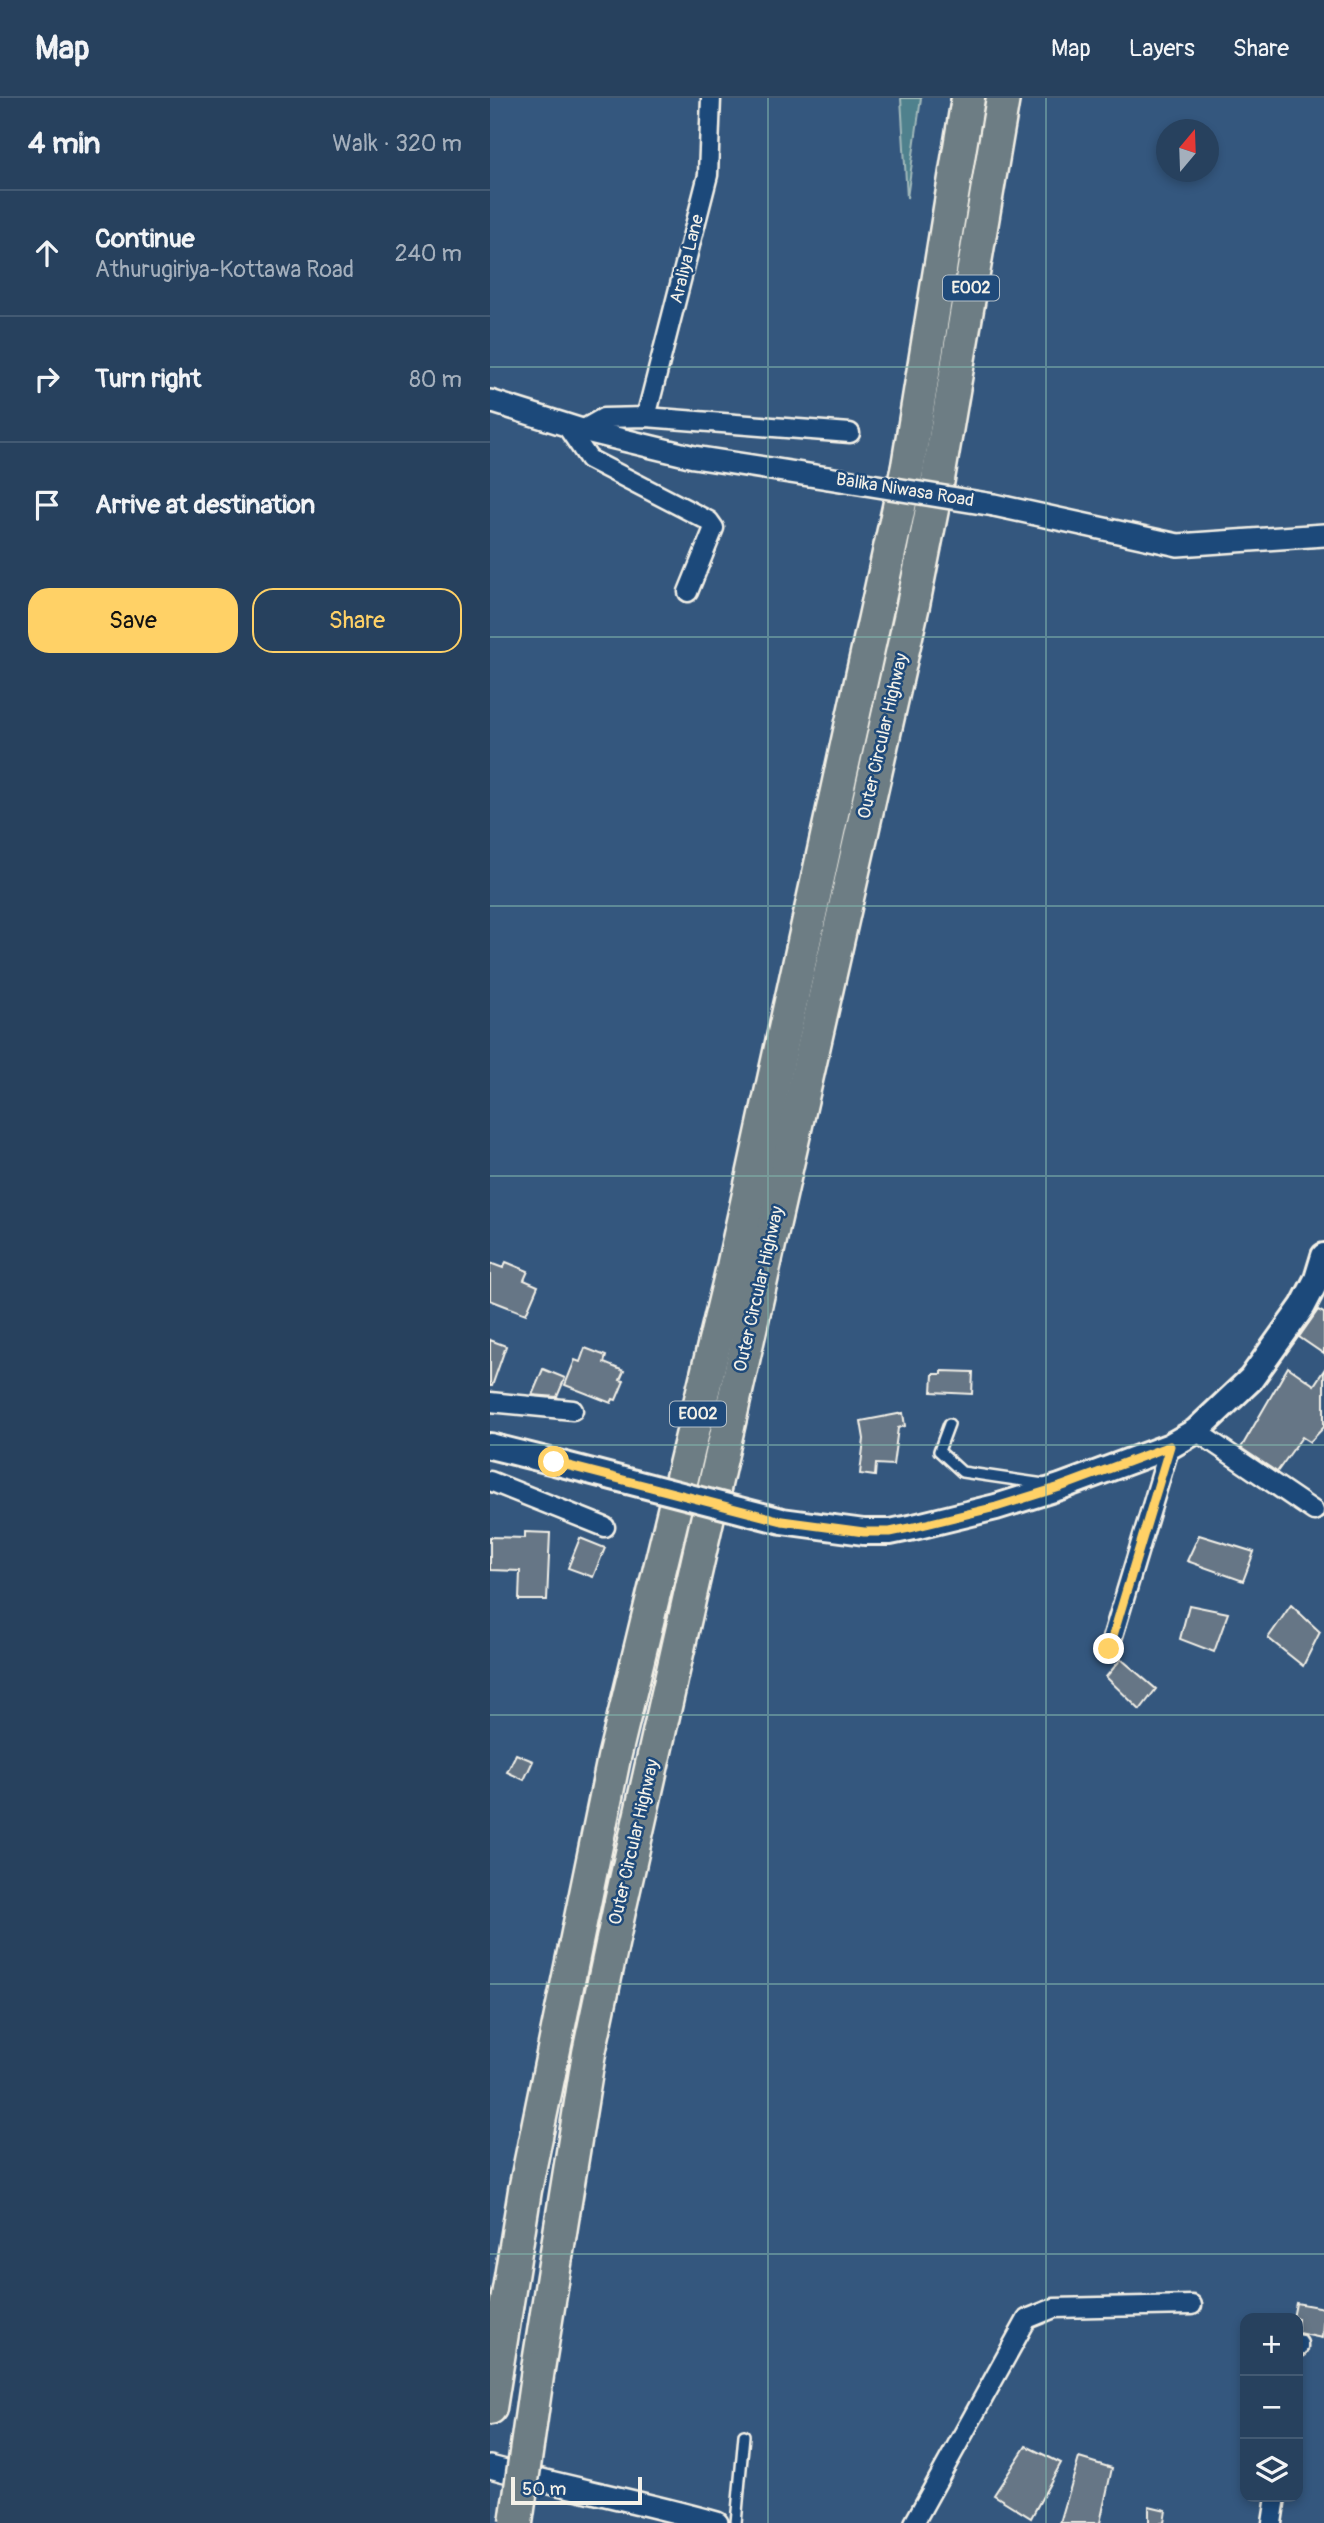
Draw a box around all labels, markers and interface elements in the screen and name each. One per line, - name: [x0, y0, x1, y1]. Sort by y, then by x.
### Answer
- text: Map: [35, 28, 90, 69]
- text: Map: [1051, 34, 1091, 63]
- text: Layers: [1129, 34, 1195, 63]
- text: Share: [1233, 34, 1289, 63]
- north arrow: [1156, 119, 1219, 182]
- text: 4 min: [28, 125, 101, 162]
- text: Walk · 320 m: [332, 129, 462, 158]
- street label: Araliya Lane: [665, 212, 709, 306]
- text: Continue: [95, 223, 195, 255]
- icon: ahead: [28, 234, 66, 272]
- text: 240 m: [395, 239, 462, 268]
- text: Athurugiriya-Kottawa Road: [95, 255, 354, 284]
- road number: E002: [943, 276, 999, 300]
- icon: right: [28, 360, 66, 398]
- text: Turn right: [95, 363, 201, 395]
- text: 80 m: [409, 365, 462, 394]
- street label: Balika Niwasa Road: [834, 468, 976, 512]
- icon: arrive: [28, 486, 66, 524]
- text: Arrive at destination: [95, 489, 315, 521]
- button: Save: [28, 588, 238, 653]
- button: Share: [252, 588, 462, 653]
- street label: Outer Circular Highway: [853, 651, 913, 821]
- street label: Outer Circular Highway: [729, 1204, 789, 1374]
- road number: E002: [670, 1402, 726, 1426]
- route start: [538, 1446, 569, 1477]
- route end: [1093, 1633, 1124, 1664]
- street label: Outer Circular Highway: [604, 1757, 664, 1927]
- map controls: [1240, 2313, 1303, 2502]
- button: +: [1240, 2313, 1303, 2376]
- button: −: [1240, 2376, 1303, 2439]
- button: layers: [1240, 2439, 1303, 2502]
- scale bar: [511, 2474, 642, 2506]
- text: 50 m: [522, 2477, 566, 2501]

